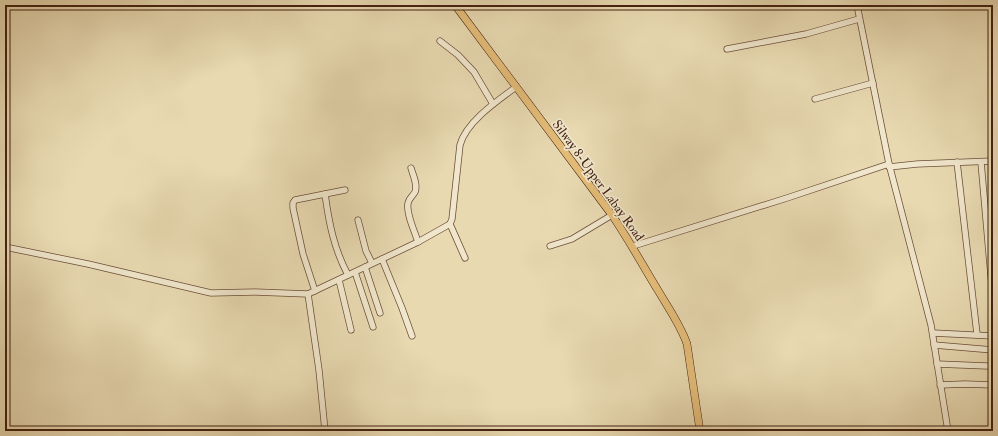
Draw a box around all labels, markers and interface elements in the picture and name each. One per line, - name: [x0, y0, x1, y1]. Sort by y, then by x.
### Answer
- street label: Silway 8-Upper Labay Road: [548, 117, 648, 245]

